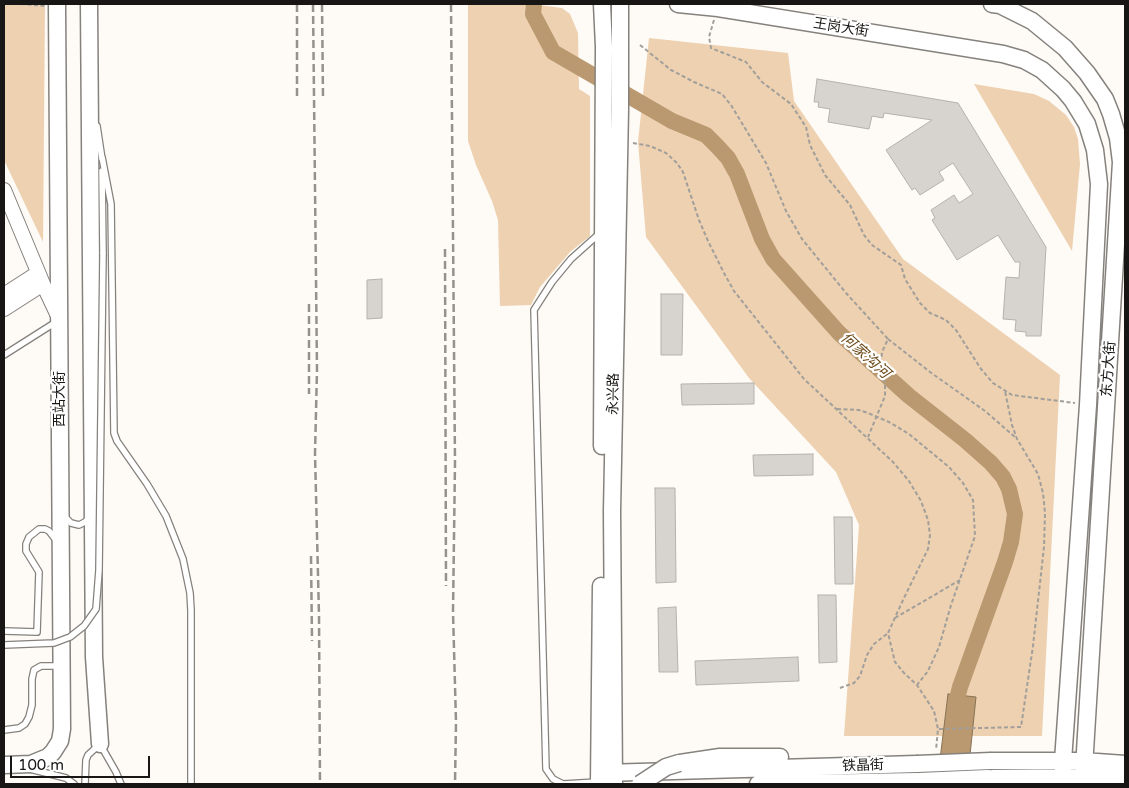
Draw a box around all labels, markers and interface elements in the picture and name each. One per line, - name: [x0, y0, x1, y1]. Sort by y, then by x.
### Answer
- street label: 王岗大街: [812, 15, 870, 41]
- water label: 何家沟河: [837, 329, 893, 383]
- street label: 东方大街: [1099, 340, 1119, 398]
- street label: 西站大街: [52, 371, 68, 427]
- street label: 永兴路: [605, 373, 623, 415]
- scale bar: [12, 746, 152, 778]
- text: 100 m: [18, 756, 64, 774]
- street label: 铁晶街: [842, 757, 884, 775]

